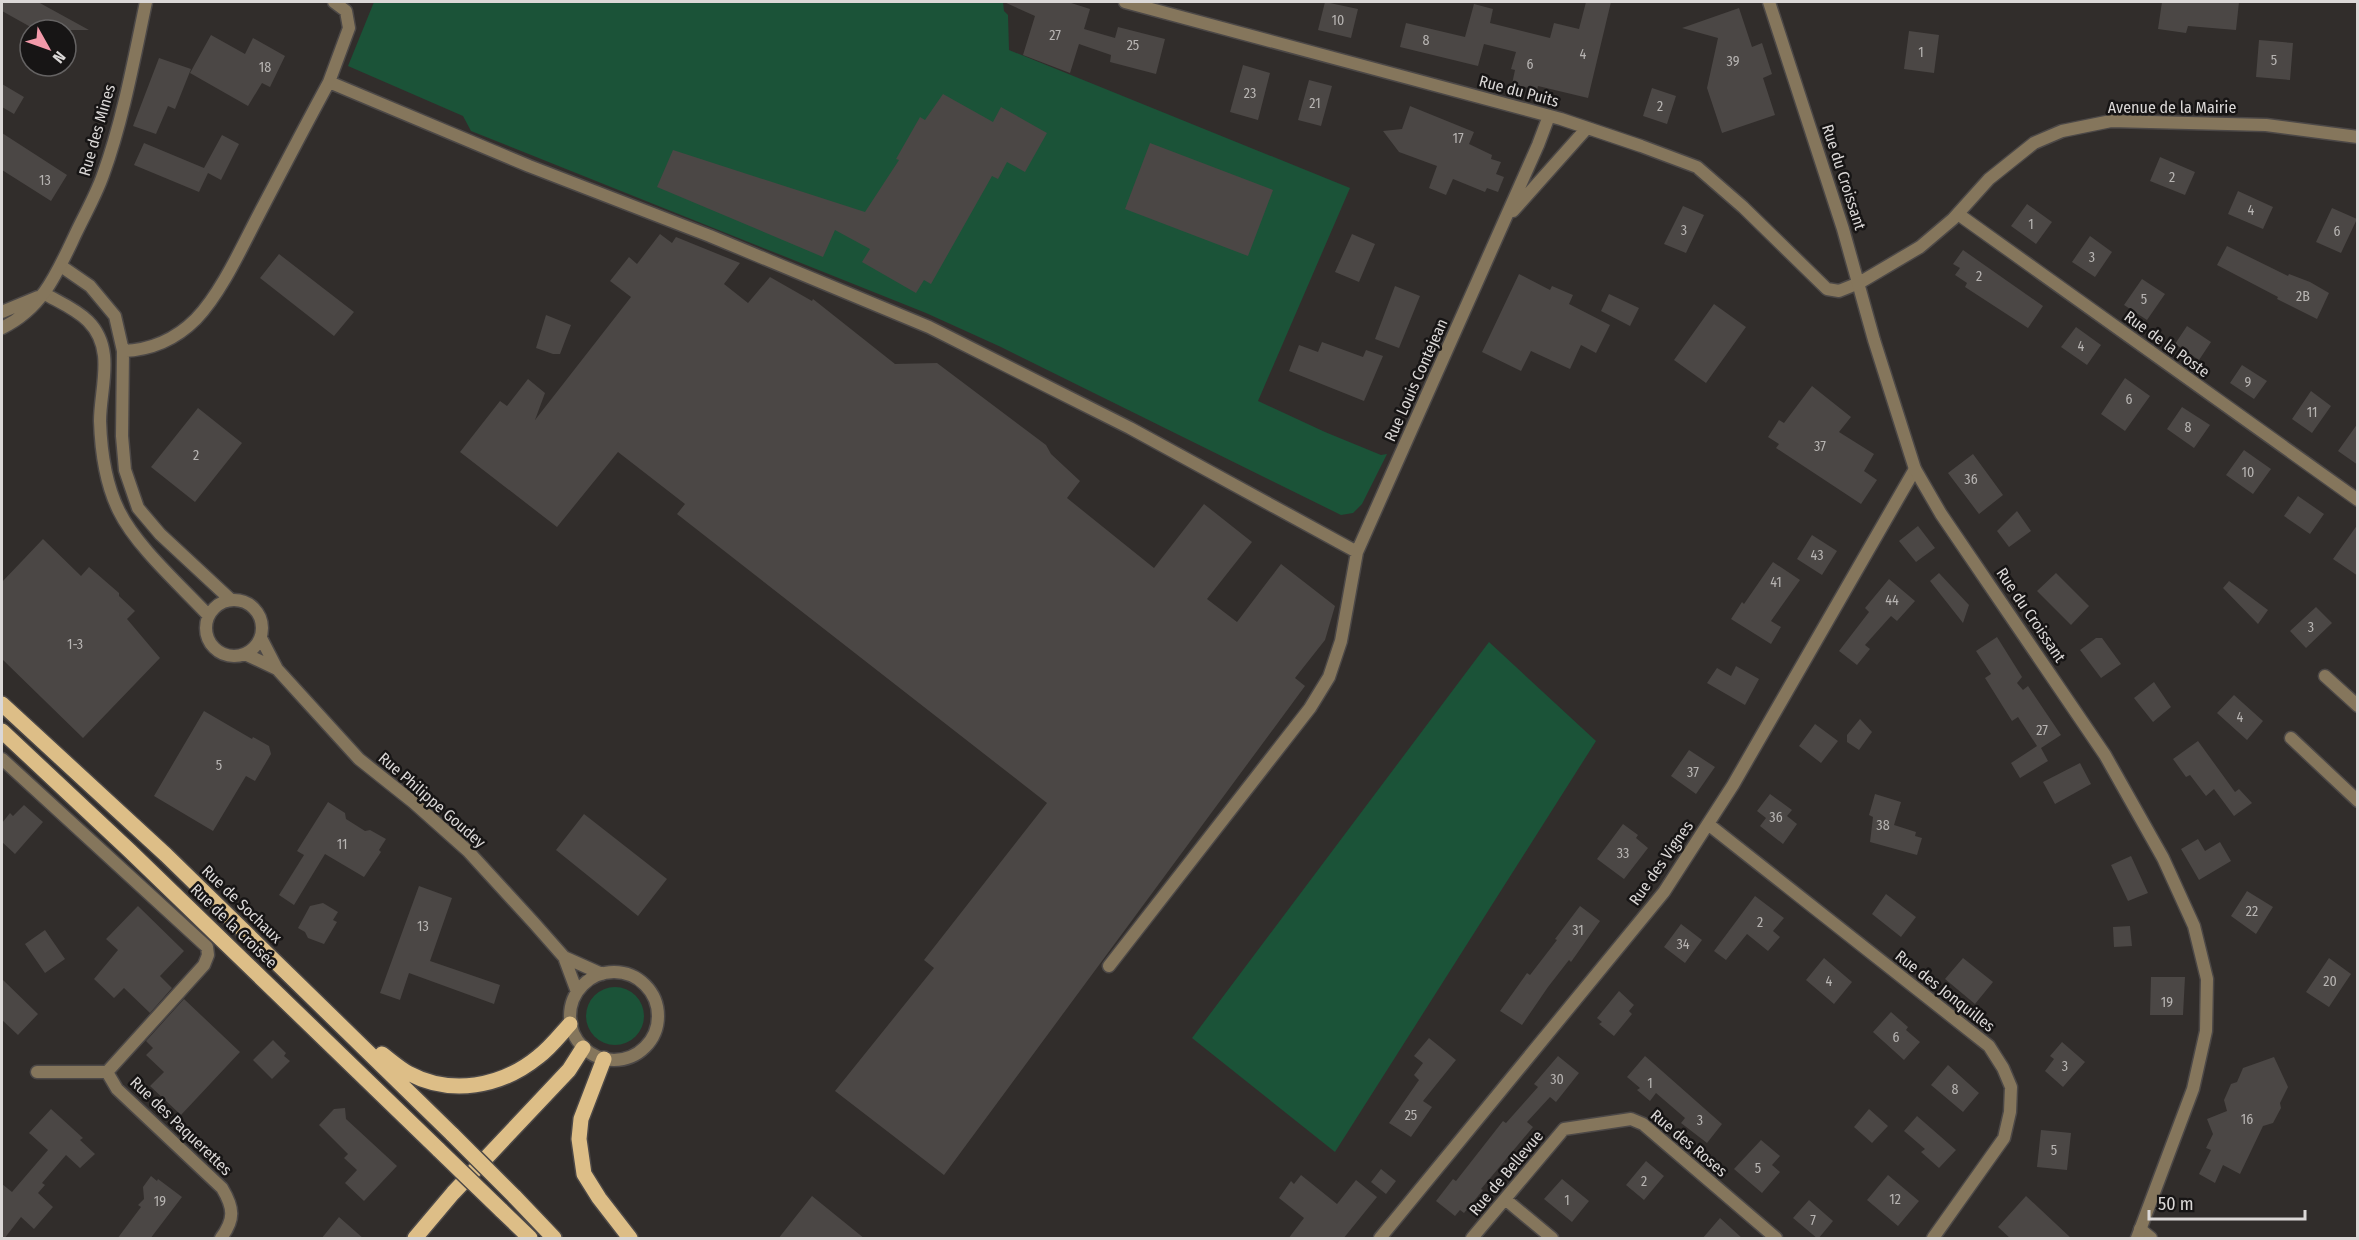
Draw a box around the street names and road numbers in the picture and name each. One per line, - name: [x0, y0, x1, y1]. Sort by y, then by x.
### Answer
- street label: Rue du Puits: [1477, 71, 1561, 111]
- street label: Rue des Mines: [75, 82, 119, 178]
- street label: Avenue de la Mairie: [2108, 98, 2236, 117]
- street label: Rue du Croissant: [1818, 122, 1870, 233]
- street label: Rue de la Poste: [2121, 307, 2213, 381]
- street label: Rue Louis Contejean: [1380, 316, 1452, 444]
- street label: Rue du Croissant: [1992, 564, 2070, 666]
- street label: Rue Philippe Goudey: [375, 748, 490, 852]
- street label: Rue des Vignes: [1625, 817, 1697, 909]
- street label: Rue de Sochaux: [198, 861, 286, 947]
- street label: Rue de la Croisée: [187, 880, 281, 972]
- street label: Rue des Jonquilles: [1891, 946, 1999, 1036]
- street label: Rue des Paquerettes: [126, 1073, 236, 1180]
- street label: Rue des Roses: [1647, 1105, 1731, 1181]
- street label: Rue de Bellevue: [1465, 1127, 1547, 1219]

